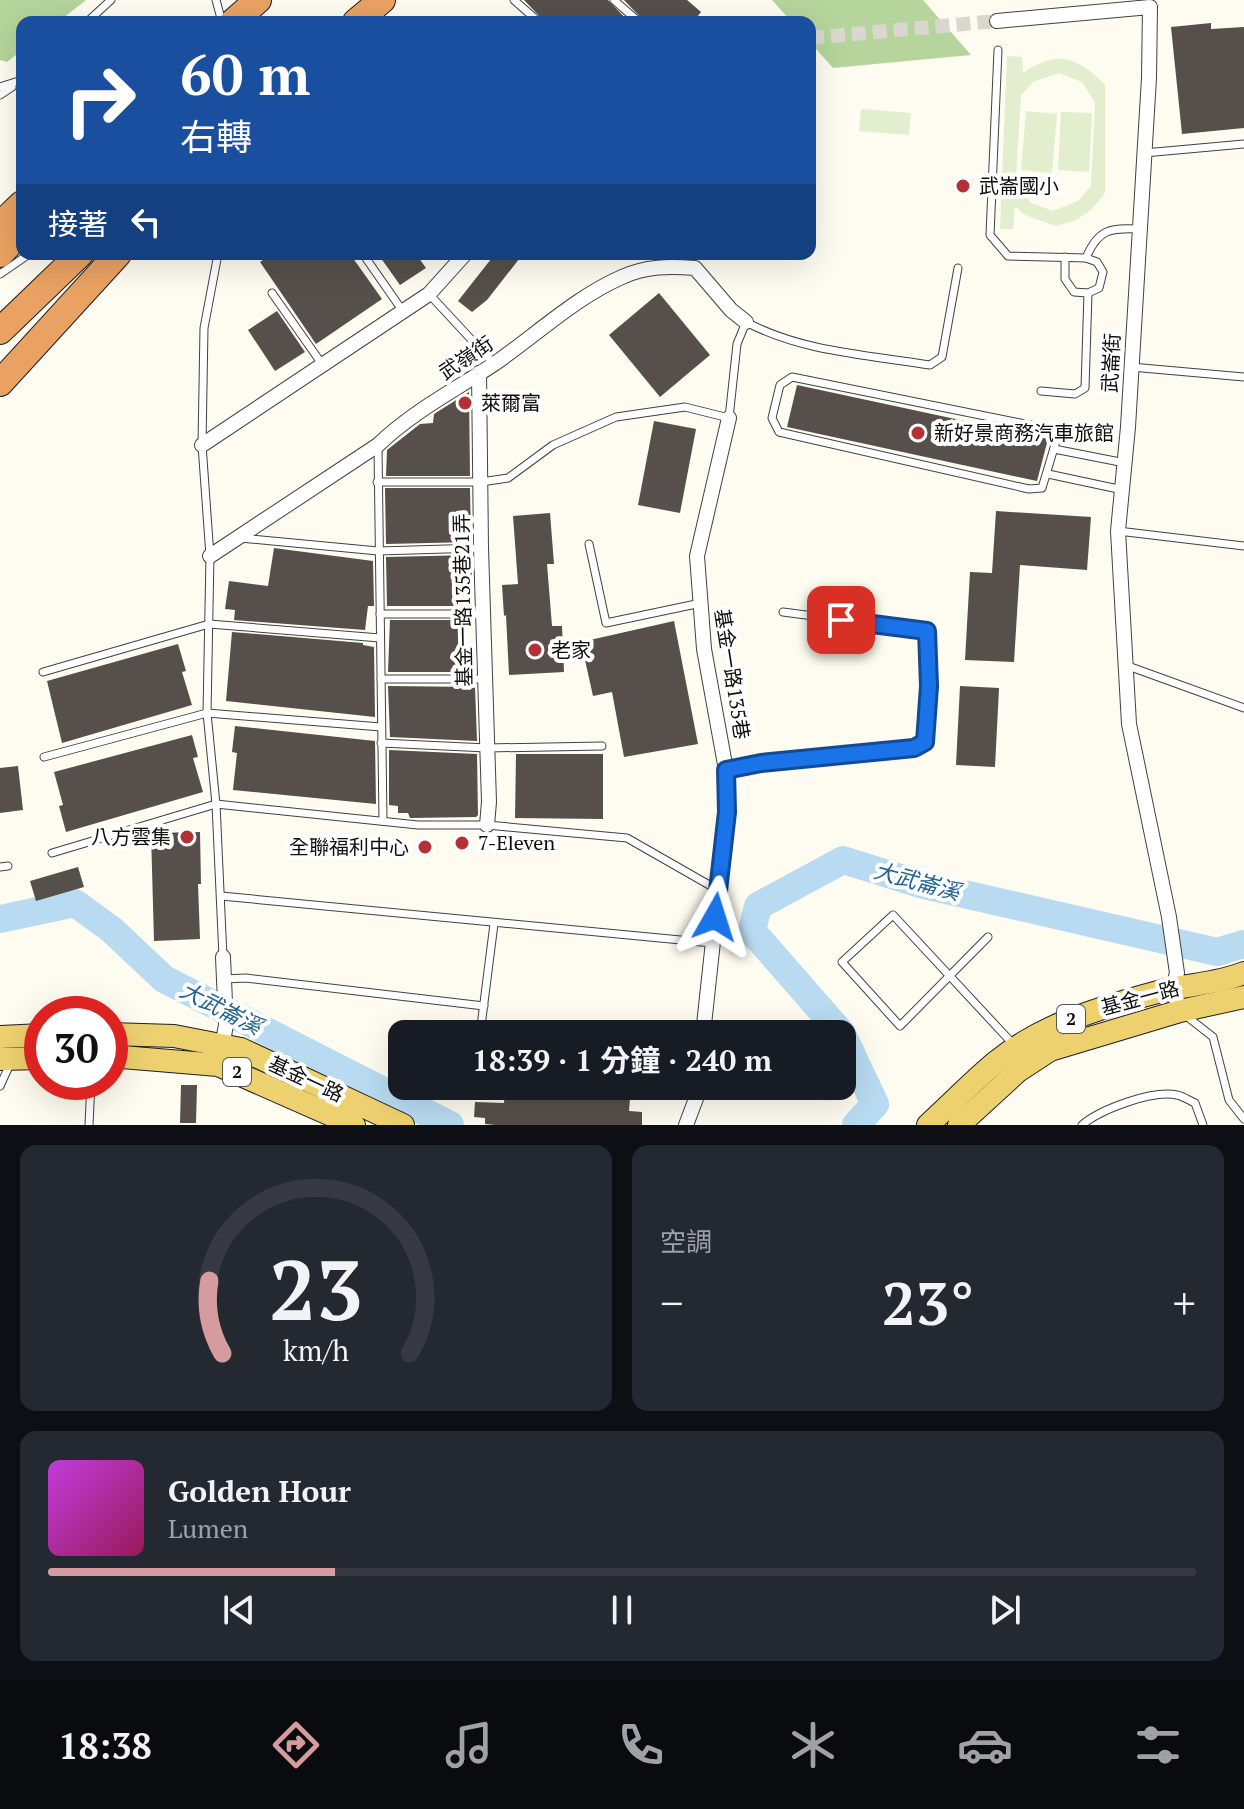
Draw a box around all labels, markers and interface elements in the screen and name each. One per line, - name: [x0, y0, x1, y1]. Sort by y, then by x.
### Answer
- text: 60 m: [180, 37, 310, 111]
- icon: right: [48, 48, 152, 152]
- text: 右轉: [180, 113, 252, 160]
- place label: 武崙國小: [979, 172, 1059, 199]
- marker: 武崙國小: [954, 177, 972, 195]
- icon: left: [124, 200, 168, 244]
- text: 接著: [48, 204, 108, 244]
- street label: 武嶺街: [433, 330, 498, 386]
- street label: 武崙街: [1095, 332, 1126, 394]
- place label: 萊爾富: [481, 389, 541, 416]
- marker: 萊爾富: [456, 394, 474, 412]
- place label: 新好景商務汽車旅館: [934, 419, 1114, 446]
- marker: 新好景商務汽車旅館: [909, 424, 927, 442]
- street label: 基金一路135巷21弄: [447, 513, 478, 687]
- pin: [807, 586, 875, 654]
- icon: arrive: [819, 598, 863, 642]
- street label: 基金一路135巷: [709, 607, 756, 741]
- place label: 老家: [551, 636, 591, 663]
- marker: 老家: [526, 641, 544, 659]
- place label: 八方雲集: [91, 823, 171, 850]
- marker: 八方雲集: [178, 828, 196, 846]
- place label: 7-Eleven: [478, 829, 555, 856]
- place label: 全聯福利中心: [289, 833, 409, 860]
- marker: 7-Eleven: [453, 834, 471, 852]
- marker: 全聯福利中心: [416, 838, 434, 856]
- water label: 大武崙溪: [871, 855, 966, 907]
- position arrow: [673, 875, 757, 959]
- street label: 基金一路: [1098, 974, 1182, 1021]
- water label: 大武崙溪: [175, 975, 270, 1042]
- speed limit sign: 30: [24, 996, 128, 1100]
- road number: 2: [1057, 1005, 1085, 1033]
- text: 18:39 · 1 分鐘 · 240 m: [472, 1040, 772, 1080]
- street label: 基金一路: [264, 1049, 348, 1108]
- road number: 2: [223, 1058, 251, 1086]
- text: 空調: [660, 1224, 712, 1258]
- text: 23: [269, 1234, 363, 1344]
- text: 23°: [882, 1263, 974, 1342]
- text: −: [660, 1273, 683, 1332]
- text: +: [1173, 1273, 1196, 1332]
- text: km/h: [283, 1331, 349, 1369]
- text: Golden Hour: [168, 1471, 351, 1511]
- text: Lumen: [168, 1511, 248, 1545]
- icon: previous: [217, 1588, 261, 1632]
- icon: pause: [600, 1588, 644, 1632]
- icon: next: [983, 1588, 1027, 1632]
- icon: directions: [268, 1717, 324, 1773]
- icon: music: [441, 1717, 497, 1773]
- icon: phone: [613, 1717, 669, 1773]
- icon: climate: [785, 1717, 841, 1773]
- icon: car: [957, 1717, 1013, 1773]
- icon: filters: [1130, 1717, 1186, 1773]
- text: 18:38: [58, 1722, 152, 1769]

